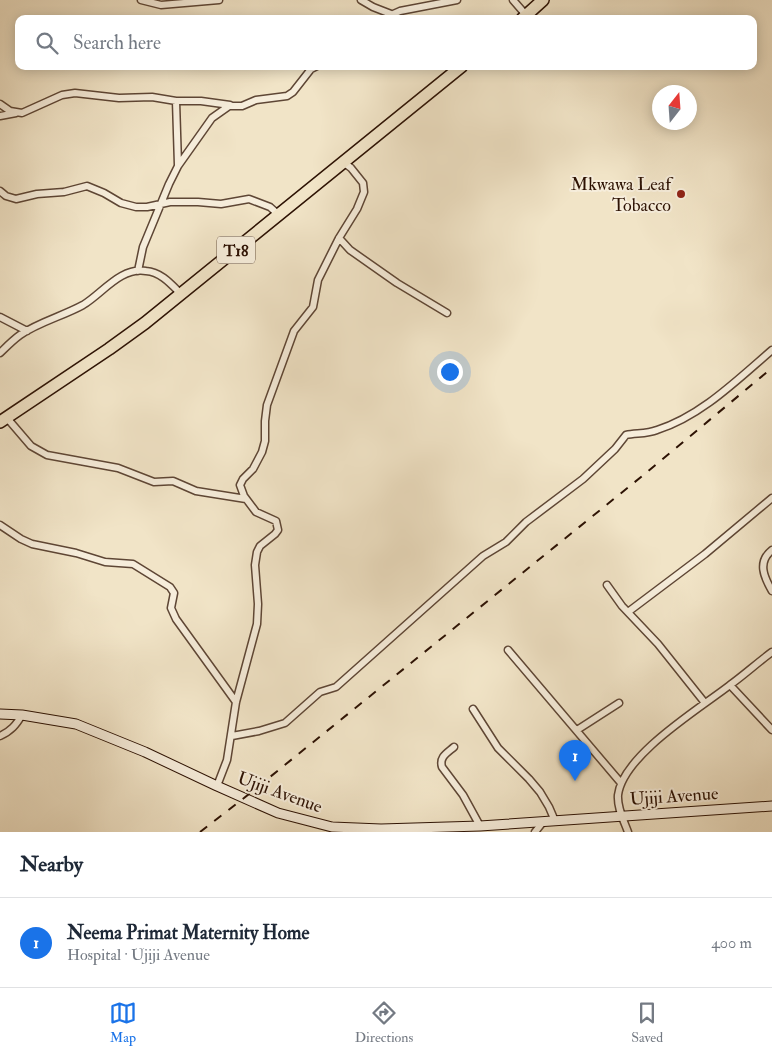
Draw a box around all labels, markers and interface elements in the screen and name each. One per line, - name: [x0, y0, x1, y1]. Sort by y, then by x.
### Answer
- search box: [15, 15, 757, 70]
- icon: search: [33, 29, 61, 57]
- text: Search here: [73, 31, 161, 55]
- north arrow: [652, 85, 697, 130]
- place label: Mkwawa Leaf Tobacco: [571, 173, 674, 217]
- marker: Mkwawa Leaf Tobacco: [675, 188, 687, 200]
- road number: T18: [217, 236, 255, 264]
- your location: [437, 359, 463, 385]
- pin: 1: [559, 740, 591, 781]
- street label: Ujiji Avenue: [234, 766, 326, 819]
- street label: Ujiji Avenue: [629, 782, 720, 811]
- text: Nearby: [20, 851, 83, 878]
- text: Neema Primat Maternity Home: [67, 921, 309, 945]
- text: 1: [33, 933, 39, 953]
- text: 400 m: [711, 933, 752, 953]
- text: Hospital · Ujiji Avenue: [67, 945, 210, 965]
- tab: Map: [109, 999, 137, 1046]
- tab: Directions: [355, 999, 413, 1046]
- tab: Saved: [631, 999, 663, 1046]

